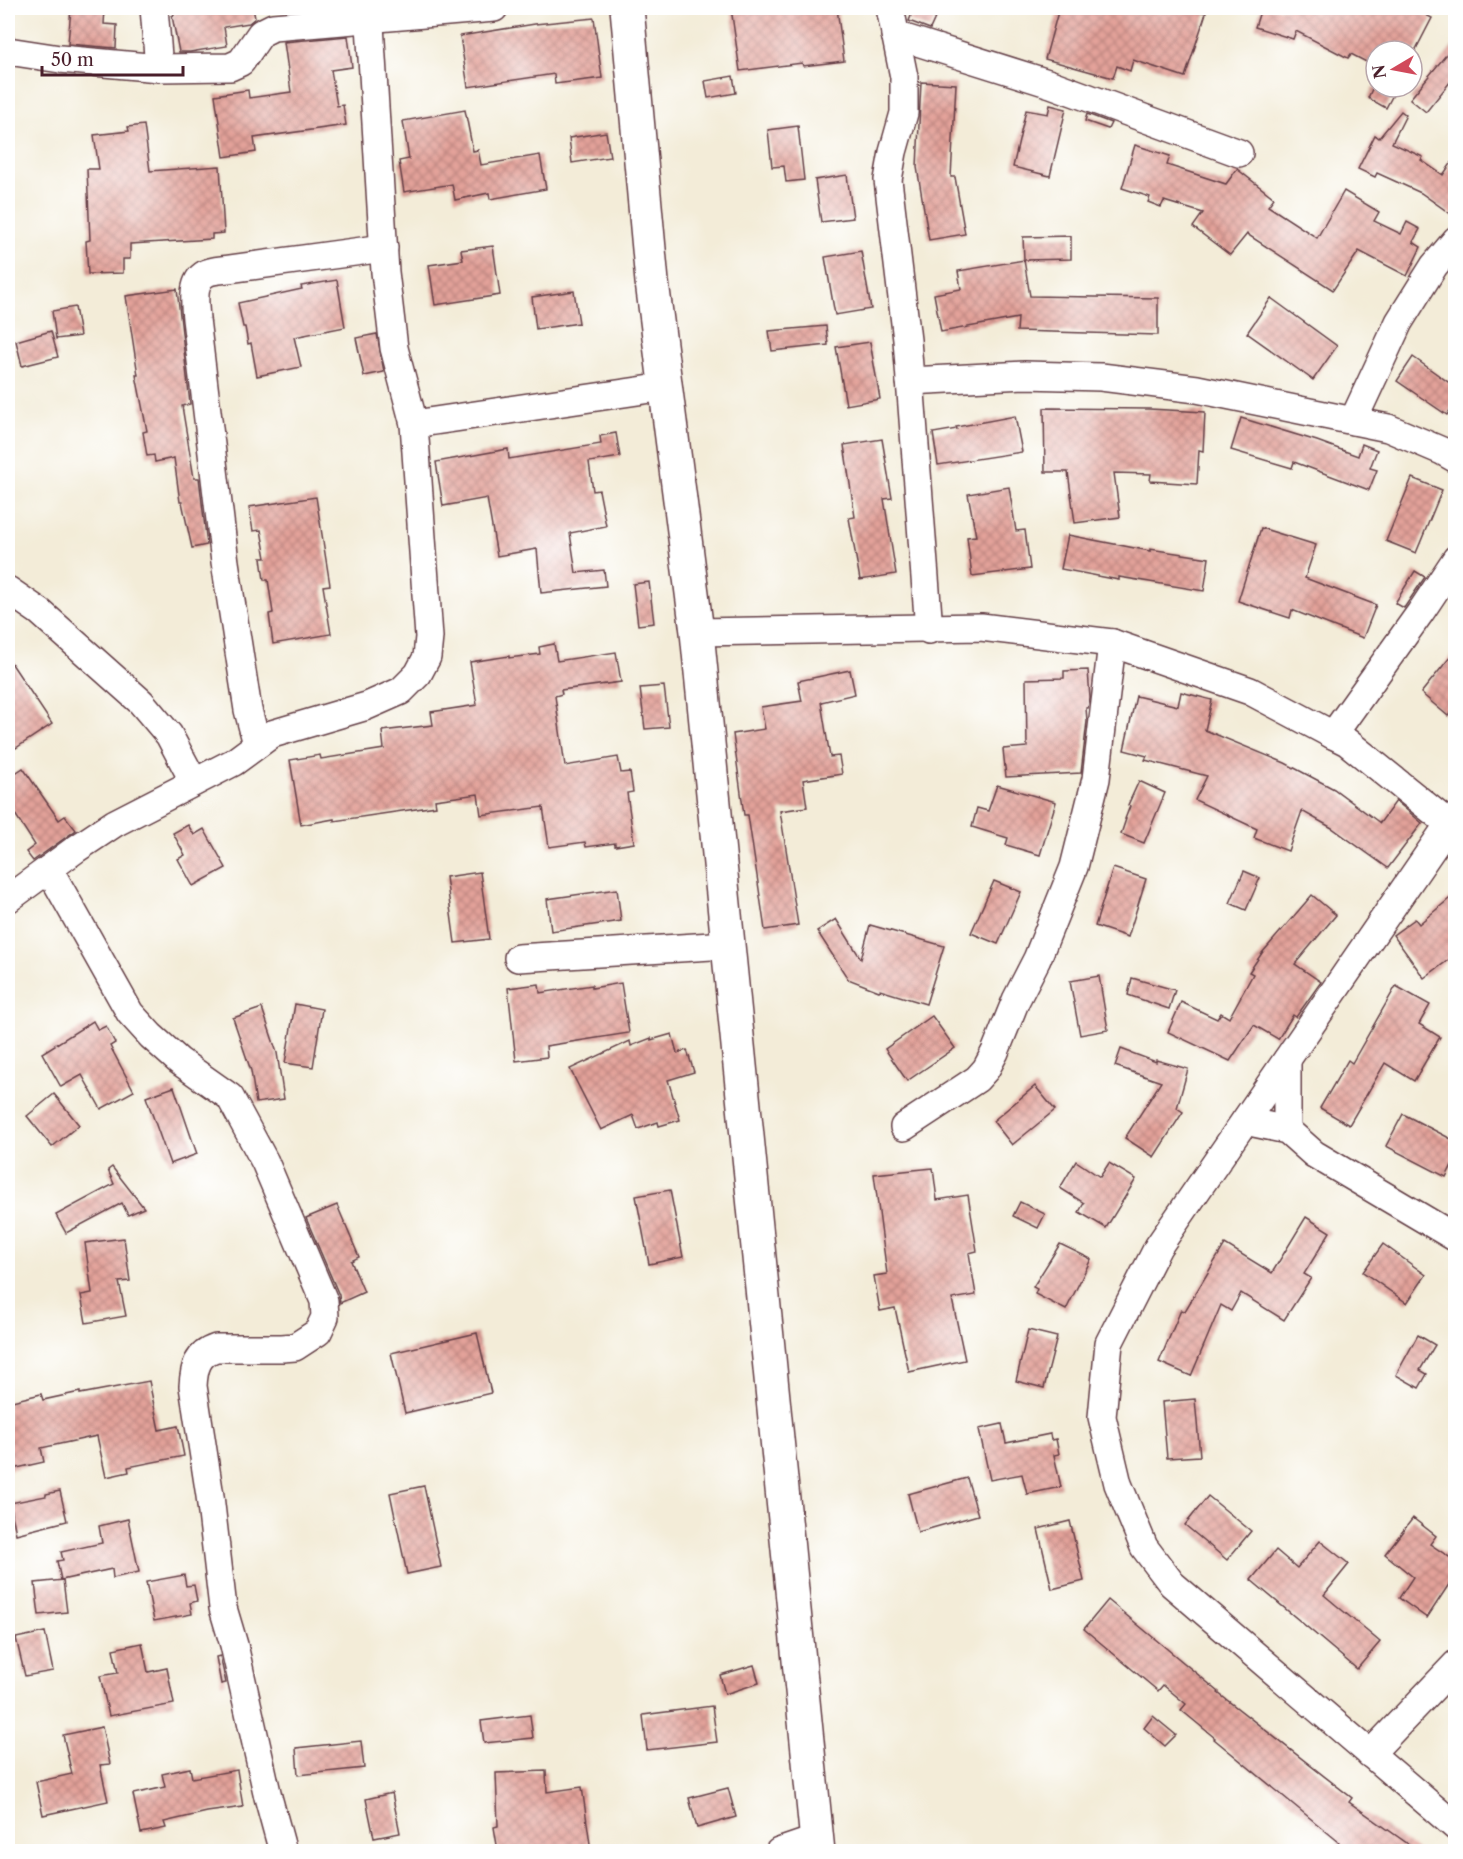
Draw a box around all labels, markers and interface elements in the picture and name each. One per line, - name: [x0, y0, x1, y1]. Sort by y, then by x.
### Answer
- scale bar: [42, 39, 183, 77]
- north arrow: [1364, 39, 1424, 99]
- text: 50 m: [51, 49, 94, 71]
- text: N: [1368, 63, 1390, 80]

